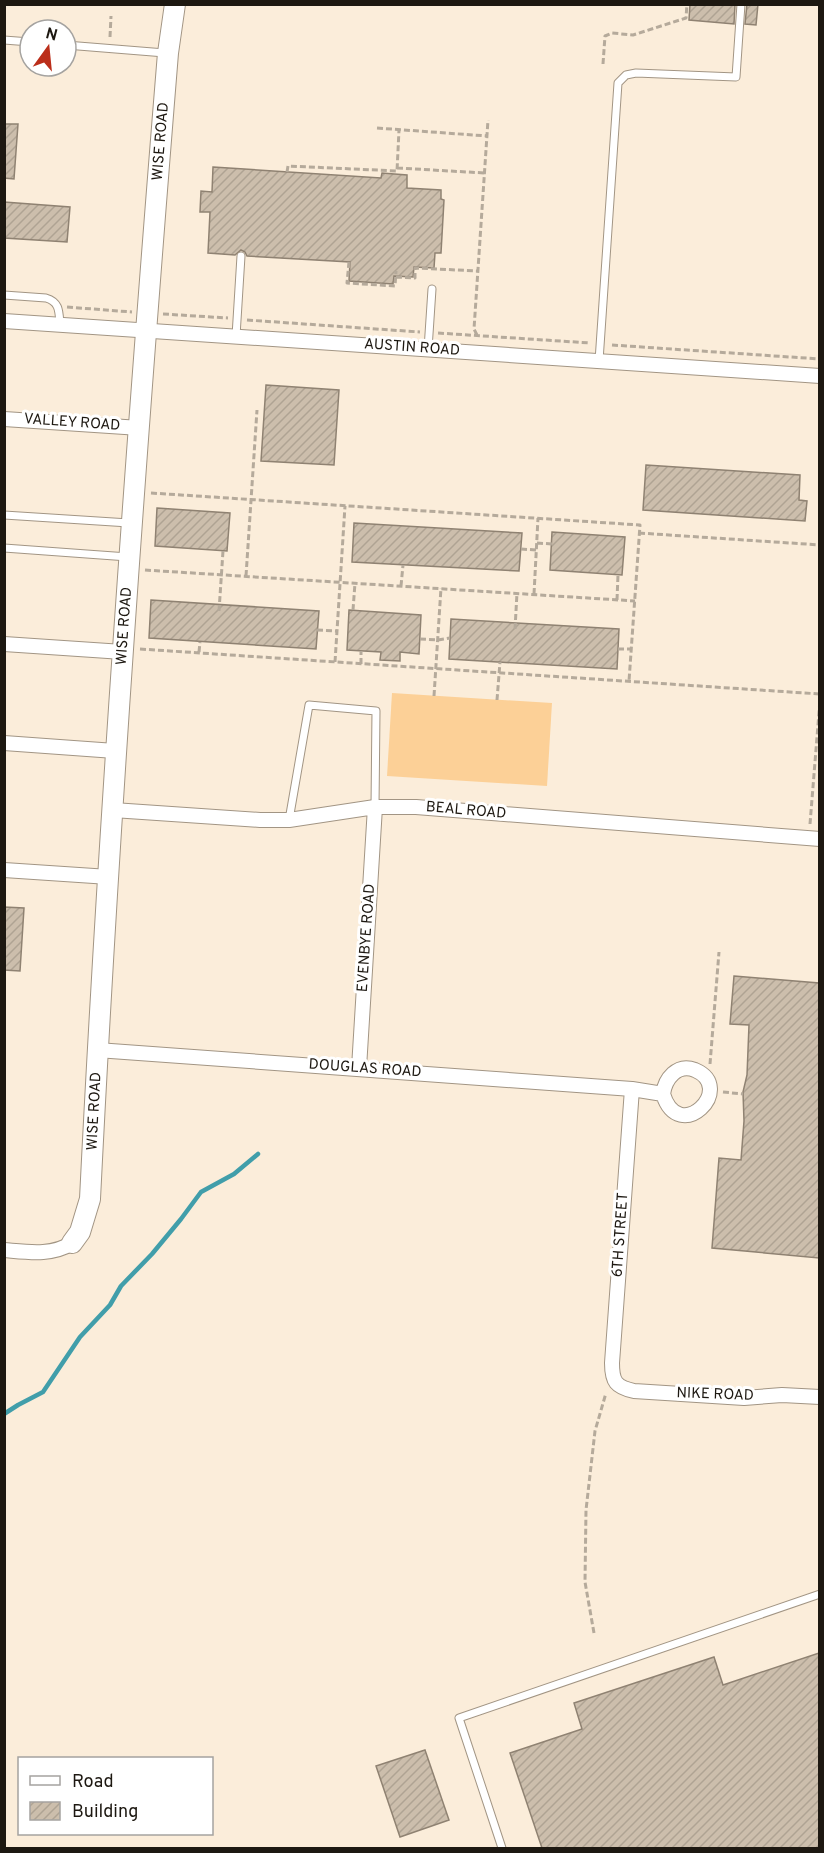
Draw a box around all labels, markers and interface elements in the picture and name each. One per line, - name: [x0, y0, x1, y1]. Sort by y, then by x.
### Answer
- north arrow: [18, 18, 78, 78]
- text: N: [43, 24, 60, 47]
- street label: WISE ROAD: [148, 102, 173, 181]
- street label: AUSTIN ROAD: [363, 335, 461, 361]
- street label: VALLEY ROAD: [23, 410, 121, 436]
- street label: WISE ROAD: [112, 586, 137, 666]
- street label: BEAL ROAD: [425, 798, 507, 824]
- street label: EVENBYE ROAD: [354, 883, 380, 993]
- street label: DOUGLAS ROAD: [308, 1056, 422, 1082]
- street label: WISE ROAD: [83, 1071, 106, 1151]
- street label: 6TH STREET: [609, 1192, 633, 1278]
- street label: NIKE ROAD: [676, 1384, 754, 1406]
- legend: [18, 1757, 213, 1835]
- text: Road: [72, 1771, 114, 1794]
- text: Building: [72, 1801, 138, 1824]

